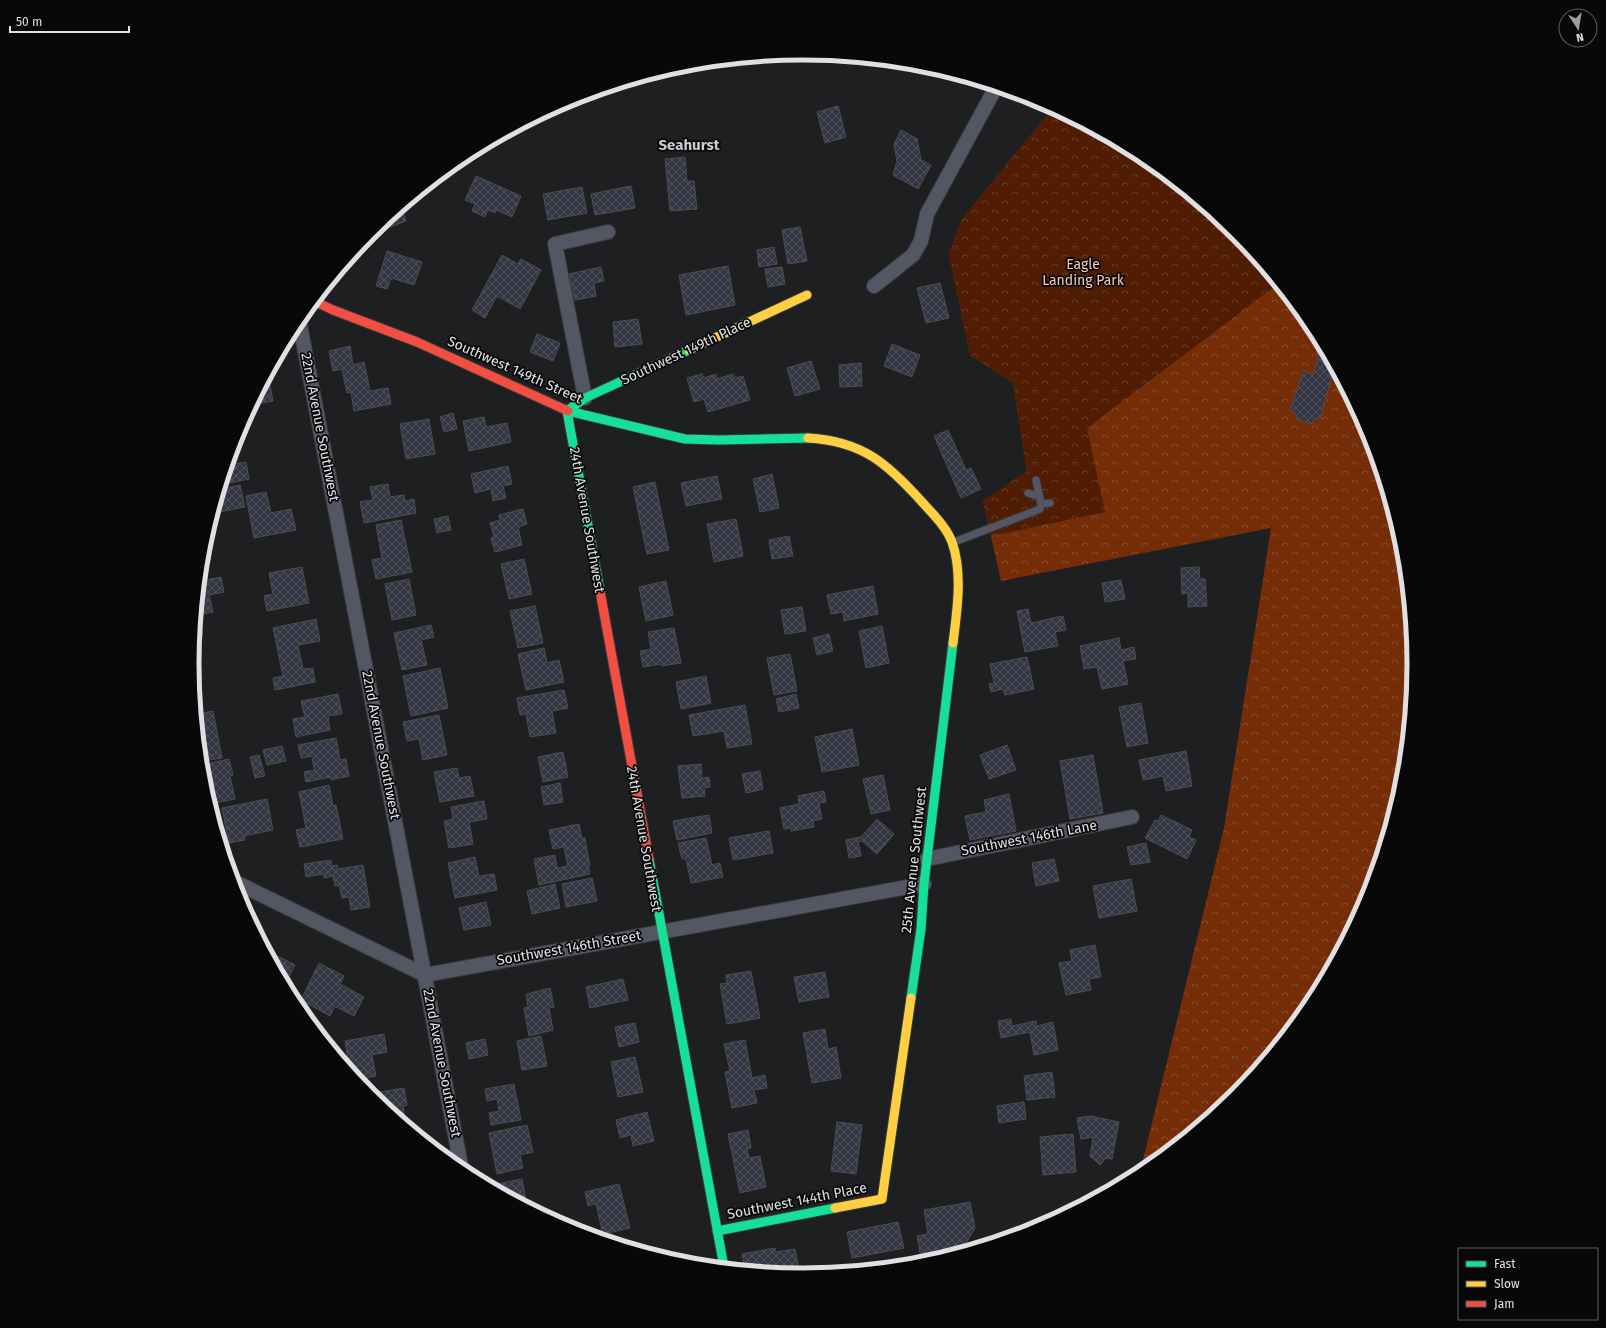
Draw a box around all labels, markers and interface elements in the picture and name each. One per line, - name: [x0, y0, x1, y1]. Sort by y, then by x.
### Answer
- scale bar: [10, 8, 129, 34]
- north arrow: [1558, 8, 1598, 48]
- text: 50 m: [16, 15, 42, 29]
- text: N: [1575, 30, 1585, 44]
- district label: Seahurst: [658, 136, 720, 154]
- park label: Eagle Landing Park: [1042, 256, 1125, 289]
- street label: Southwest 149th Place: [618, 313, 754, 389]
- street label: Southwest 149th Street: [445, 333, 586, 408]
- street label: 22nd Avenue Southwest: [297, 351, 343, 504]
- street label: 24th Avenue Southwest: [566, 446, 608, 595]
- street label: 22nd Avenue Southwest: [358, 669, 404, 822]
- street label: 24th Avenue Southwest: [623, 765, 665, 914]
- street label: 25th Avenue Southwest: [898, 785, 930, 934]
- street label: Southwest 146th Lane: [959, 816, 1099, 860]
- street label: Southwest 146th Street: [496, 927, 643, 969]
- street label: 22nd Avenue Southwest: [419, 987, 465, 1140]
- street label: Southwest 144th Place: [726, 1179, 868, 1223]
- legend: [1458, 1248, 1598, 1320]
- text: Fast: [1494, 1257, 1516, 1271]
- text: Slow: [1494, 1277, 1520, 1291]
- text: Jam: [1494, 1297, 1514, 1311]

